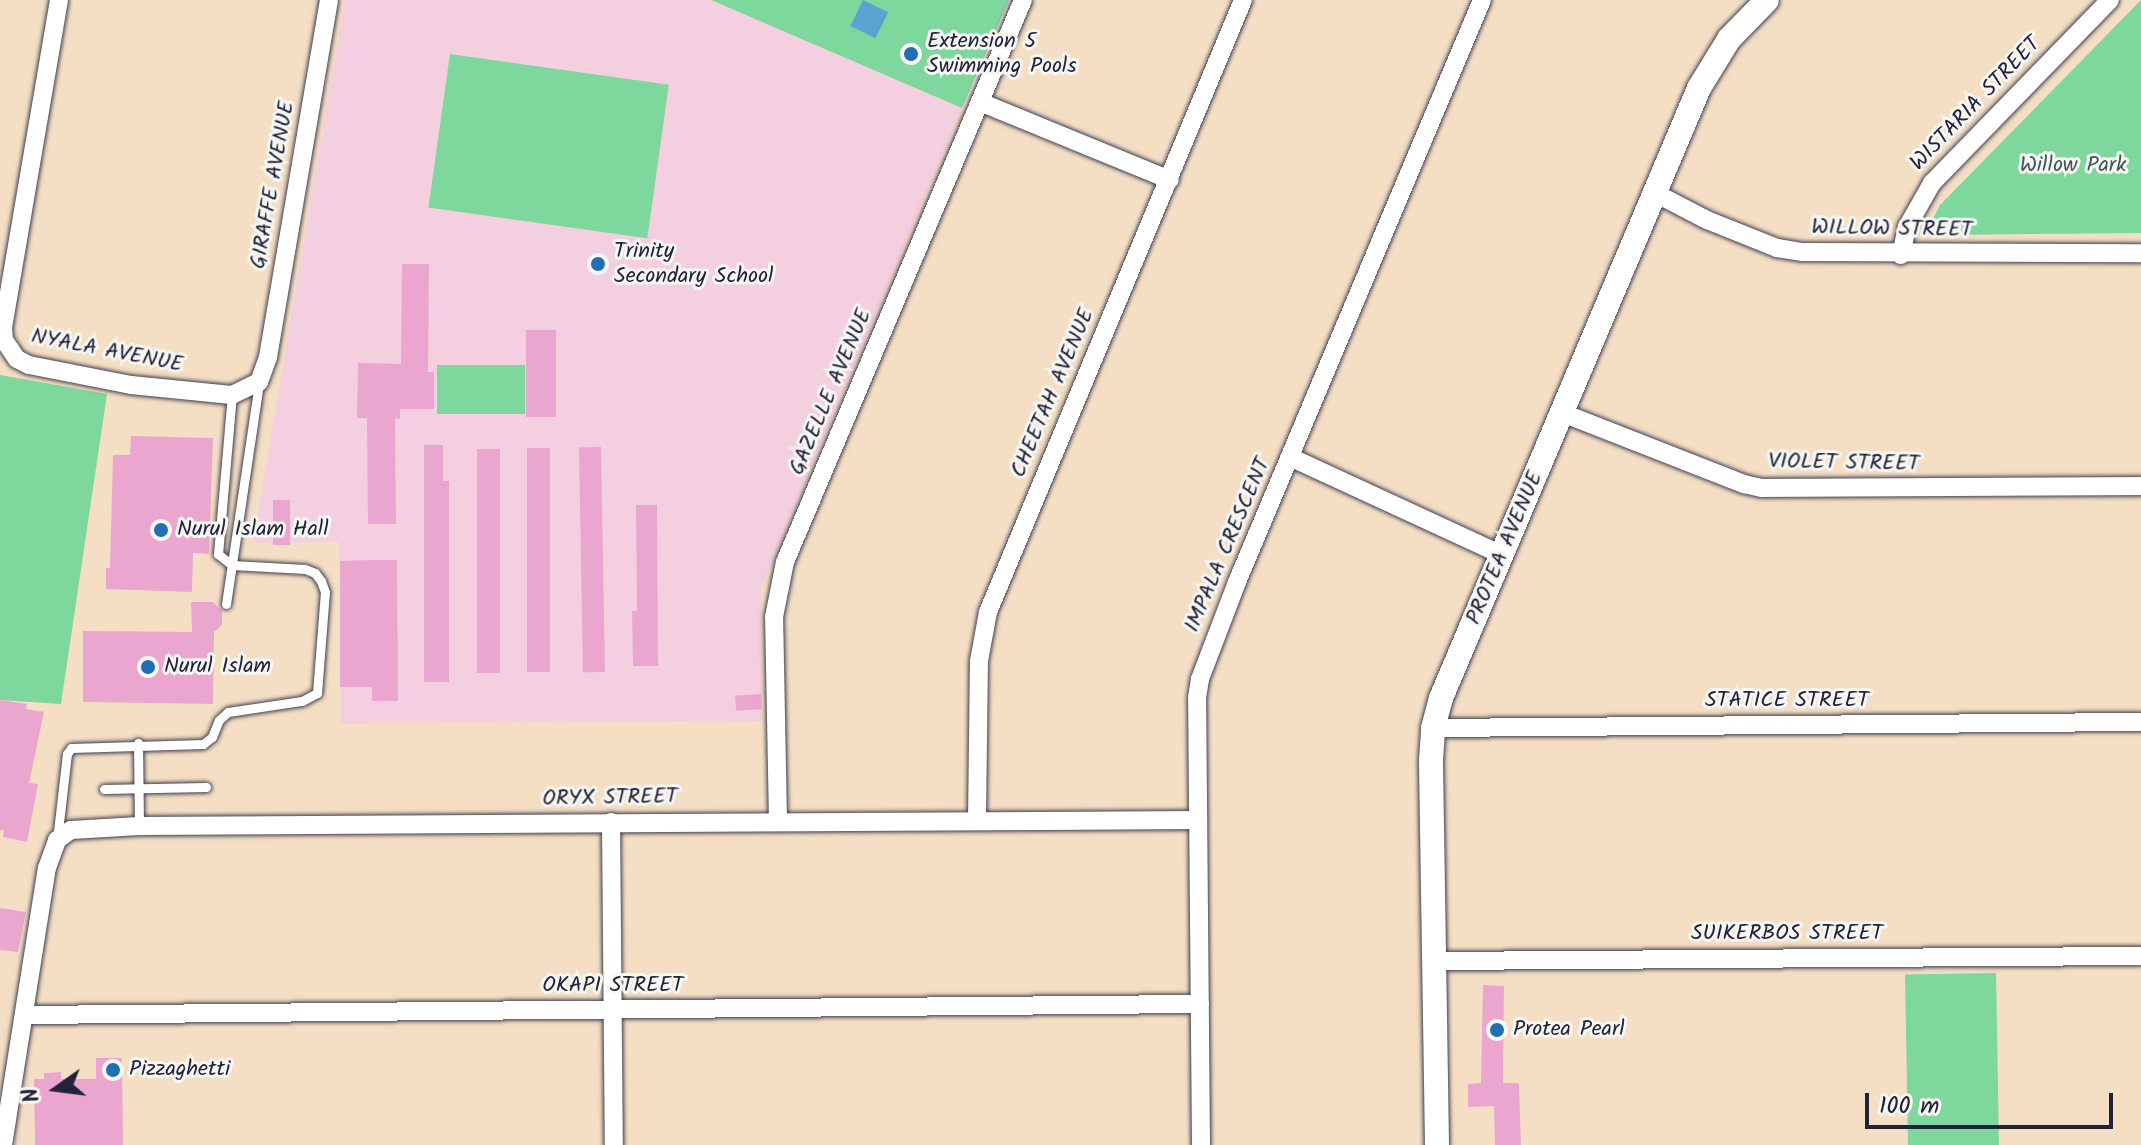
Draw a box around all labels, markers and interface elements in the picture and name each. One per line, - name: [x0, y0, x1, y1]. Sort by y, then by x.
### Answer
- place label: Extension 5 Swimming Pools: [927, 28, 1077, 80]
- street label: WISTARIA STREET: [1905, 31, 2047, 177]
- marker: Extension 5 Swimming Pools: [902, 45, 920, 63]
- street label: GIRAFFE AVENUE: [245, 99, 301, 271]
- park label: Willow Park: [2020, 153, 2126, 179]
- street label: WILLOW STREET: [1811, 214, 1973, 244]
- place label: Trinity Secondary School: [614, 238, 773, 290]
- marker: Trinity Secondary School: [589, 255, 607, 273]
- street label: CHEETAH AVENUE: [1005, 304, 1101, 482]
- street label: GAZELLE AVENUE: [784, 305, 878, 479]
- street label: NYALA AVENUE: [29, 323, 185, 379]
- street label: VIOLET STREET: [1768, 448, 1920, 478]
- street label: IMPALA CRESCENT: [1179, 454, 1277, 636]
- street label: PROTEA AVENUE: [1461, 467, 1549, 629]
- place label: Nurul Islam Hall: [177, 517, 329, 543]
- marker: Nurul Islam Hall: [152, 521, 170, 539]
- place label: Nurul Islam: [164, 654, 271, 680]
- marker: Nurul Islam: [139, 658, 157, 676]
- street label: STATICE STREET: [1705, 688, 1869, 714]
- street label: ORYX STREET: [542, 784, 678, 812]
- street label: SUIKERBOS STREET: [1691, 921, 1883, 947]
- street label: OKAPI STREET: [542, 973, 684, 999]
- place label: Protea Pearl: [1513, 1017, 1625, 1043]
- marker: Protea Pearl: [1488, 1021, 1506, 1039]
- north arrow: [16, 1049, 96, 1129]
- place label: Pizzaghetti: [129, 1057, 230, 1083]
- marker: Pizzaghetti: [104, 1061, 122, 1079]
- scale bar: [1869, 1077, 2117, 1127]
- text: N: [14, 1084, 51, 1106]
- text: 100 m: [1879, 1087, 1939, 1126]

